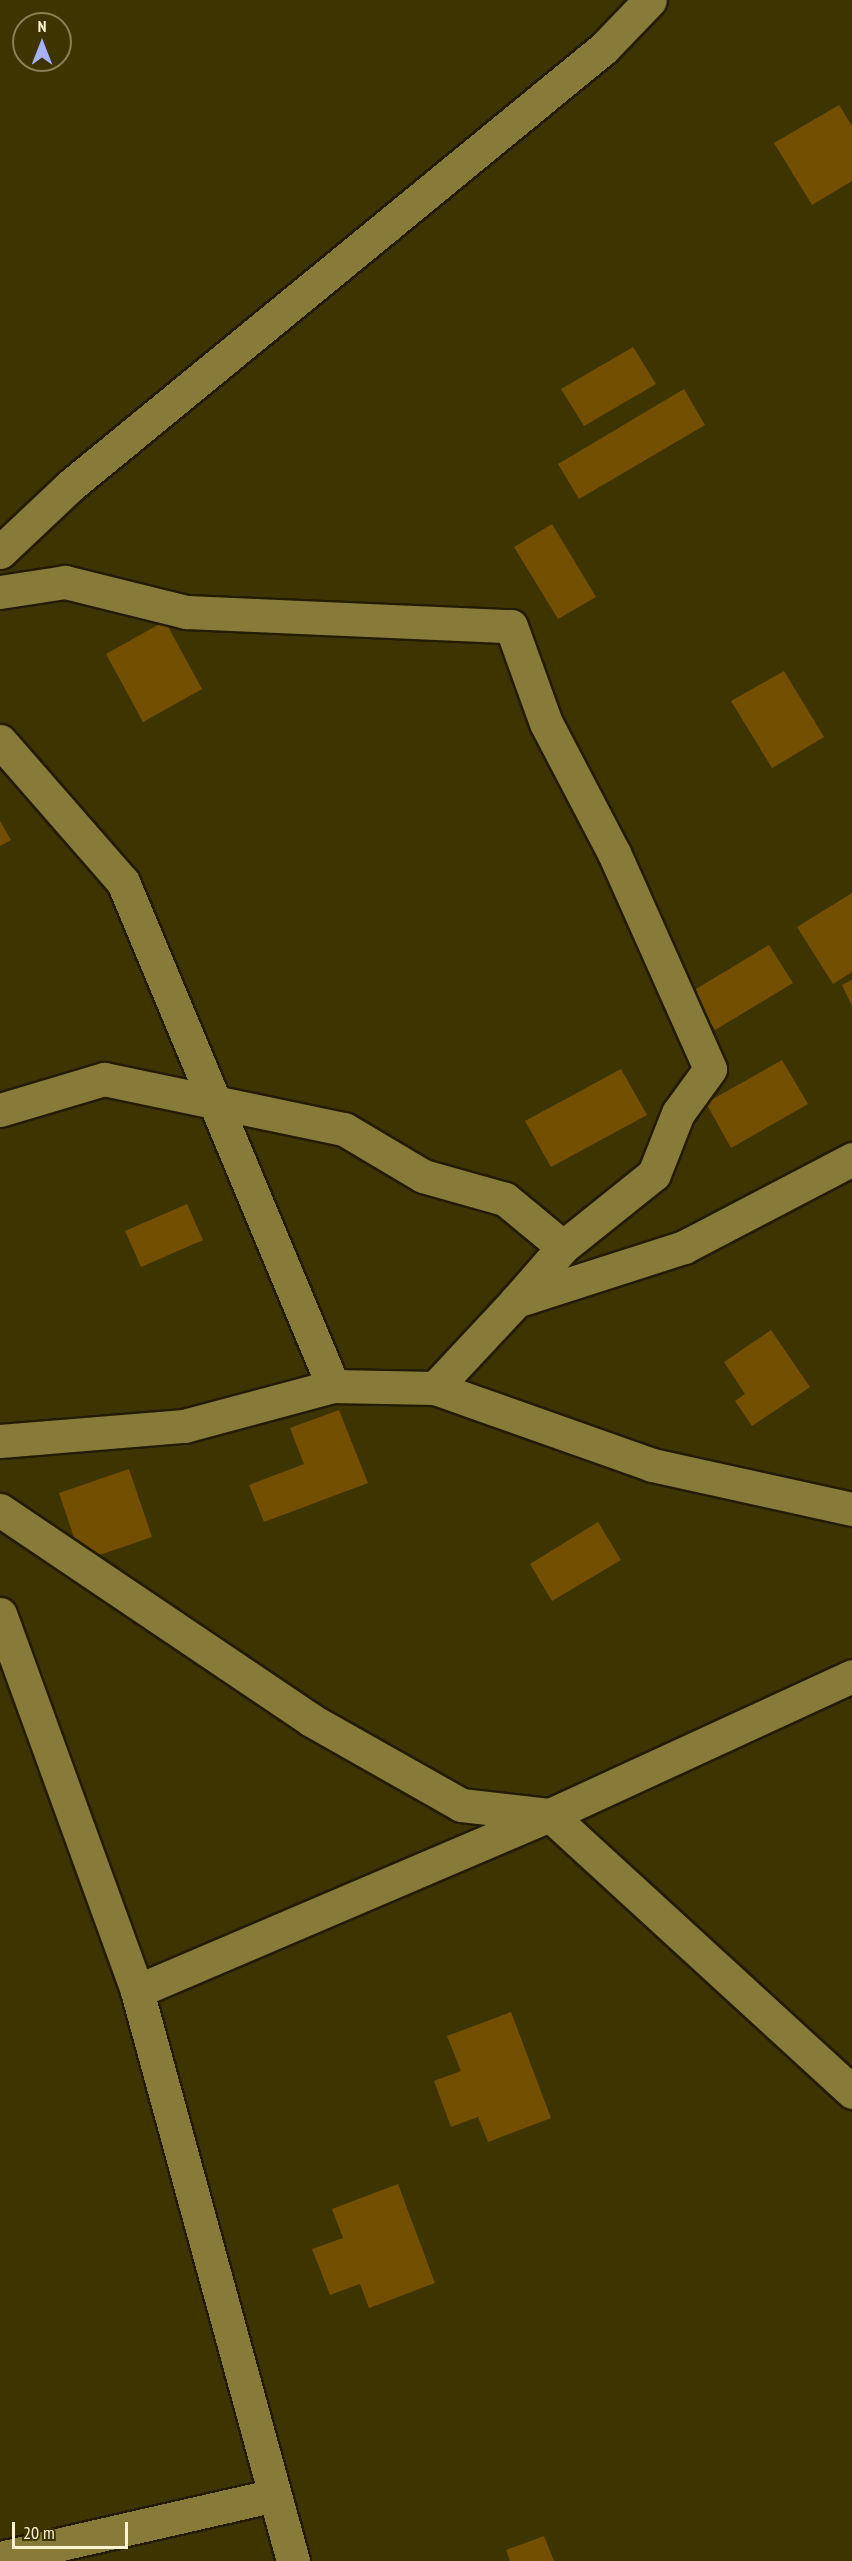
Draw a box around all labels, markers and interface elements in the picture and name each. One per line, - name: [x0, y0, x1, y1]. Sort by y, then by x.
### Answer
- north arrow: [12, 12, 72, 72]
- text: N: [38, 16, 46, 36]
- scale bar: [15, 2510, 130, 2548]
- text: 20 m: [23, 2521, 55, 2544]

